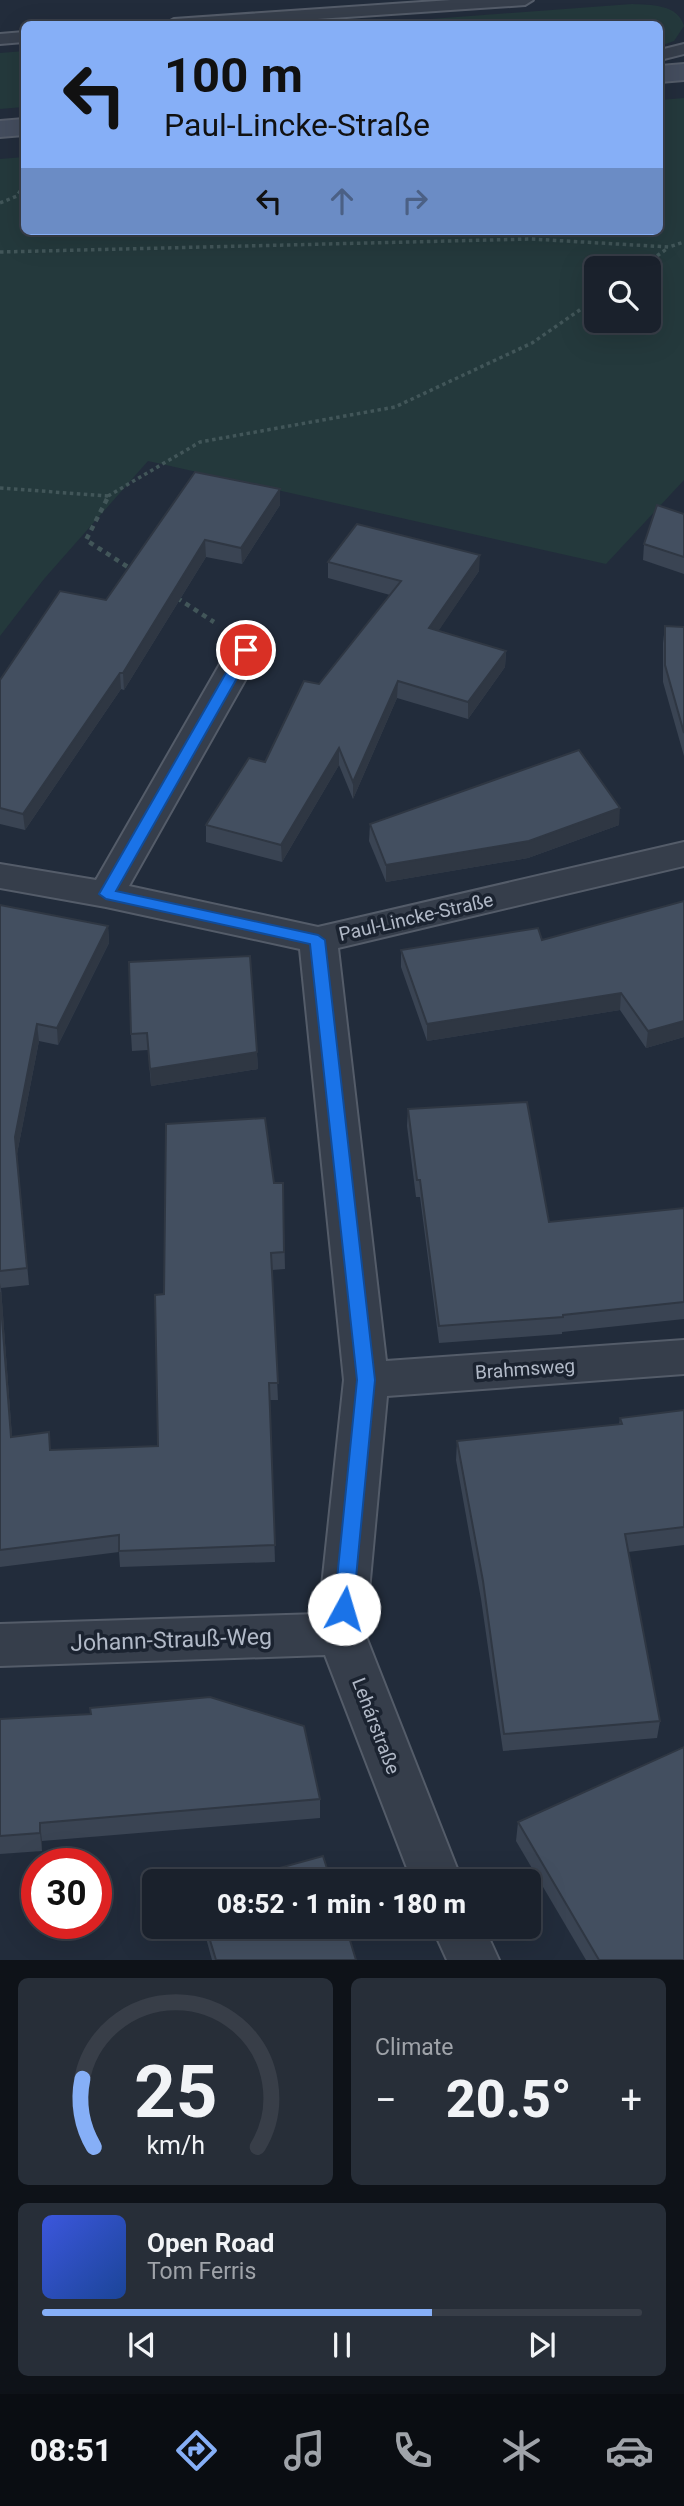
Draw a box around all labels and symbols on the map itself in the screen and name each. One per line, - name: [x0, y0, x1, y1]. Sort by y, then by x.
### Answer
- pin: [216, 620, 276, 680]
- street label: Paul-Lincke-Straße: [336, 888, 496, 946]
- street label: Brahmsweg: [474, 1354, 576, 1384]
- position arrow: [307, 1572, 381, 1646]
- street label: Johann-Strauß-Weg: [70, 1623, 272, 1657]
- street label: Lehárstraße: [347, 1675, 405, 1777]
- speed limit sign: 30: [21, 1848, 112, 1939]

